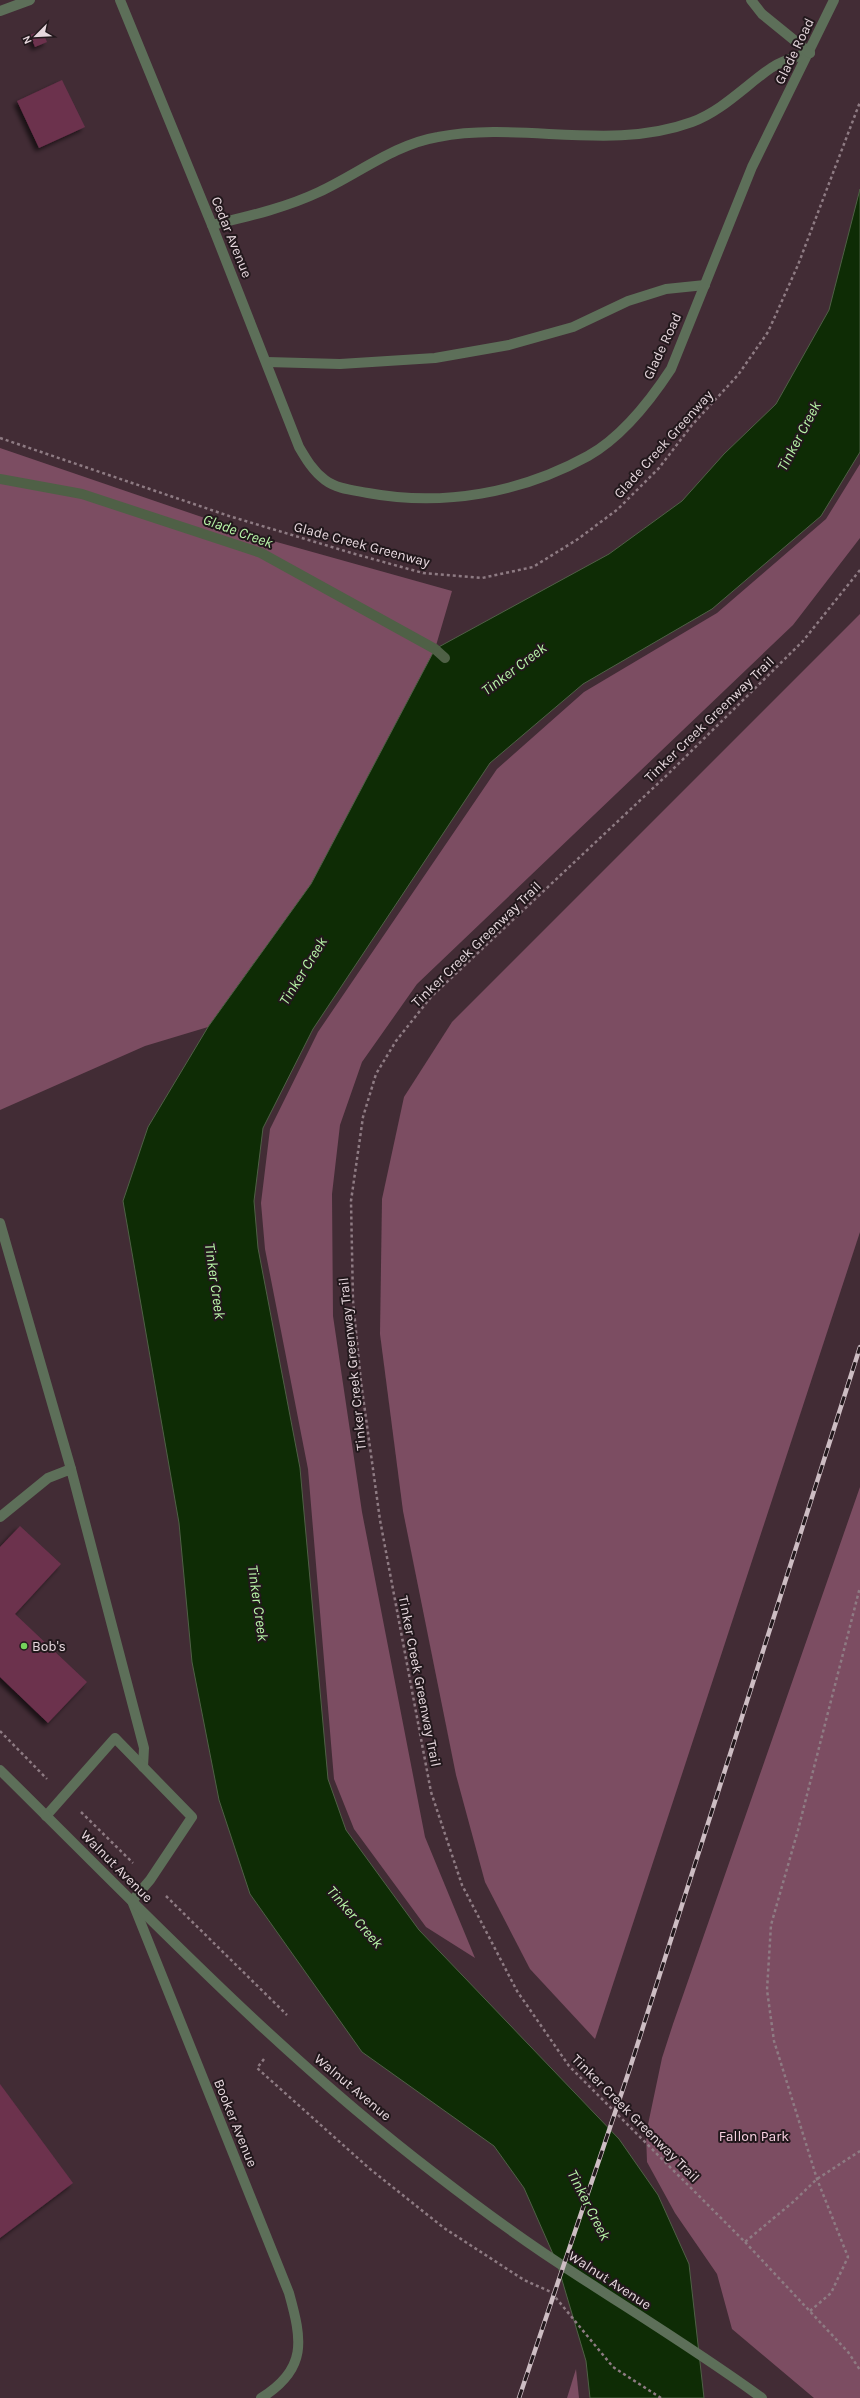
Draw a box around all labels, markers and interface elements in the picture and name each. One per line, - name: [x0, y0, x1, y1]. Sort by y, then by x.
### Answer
- street label: Glade Road: [771, 15, 818, 87]
- north arrow: [16, 16, 56, 56]
- text: N: [20, 34, 35, 46]
- street label: Cedar Avenue: [208, 194, 256, 280]
- street label: Glade Road: [640, 310, 685, 382]
- street label: Glade Creek Greenway: [610, 386, 717, 502]
- water label: Tinker Creek: [773, 398, 825, 474]
- water label: Glade Creek: [201, 510, 276, 552]
- street label: Glade Creek Greenway: [292, 518, 432, 571]
- water label: Tinker Creek: [478, 638, 550, 699]
- street label: Tinker Creek Greenway Trail: [641, 653, 778, 786]
- street label: Tinker Creek Greenway Trail: [408, 878, 545, 1011]
- water label: Tinker Creek: [275, 933, 331, 1008]
- water label: Tinker Creek: [201, 1242, 229, 1321]
- street label: Tinker Creek Greenway Trail: [335, 1277, 370, 1451]
- water label: Tinker Creek: [244, 1564, 272, 1643]
- street label: Tinker Creek Greenway Trail: [395, 1594, 444, 1768]
- place label: Bob's: [32, 1638, 66, 1655]
- marker: Bob's: [19, 1641, 29, 1651]
- street label: Walnut Avenue: [77, 1827, 156, 1906]
- water label: Tinker Creek: [323, 1882, 387, 1952]
- street label: Walnut Avenue: [311, 2050, 395, 2125]
- street label: Tinker Creek Greenway Trail: [568, 2051, 703, 2186]
- street label: Booker Avenue: [210, 2077, 261, 2170]
- park label: Fallon Park: [719, 2128, 789, 2145]
- water label: Tinker Creek: [564, 2167, 615, 2244]
- street label: Walnut Avenue: [565, 2247, 654, 2313]

